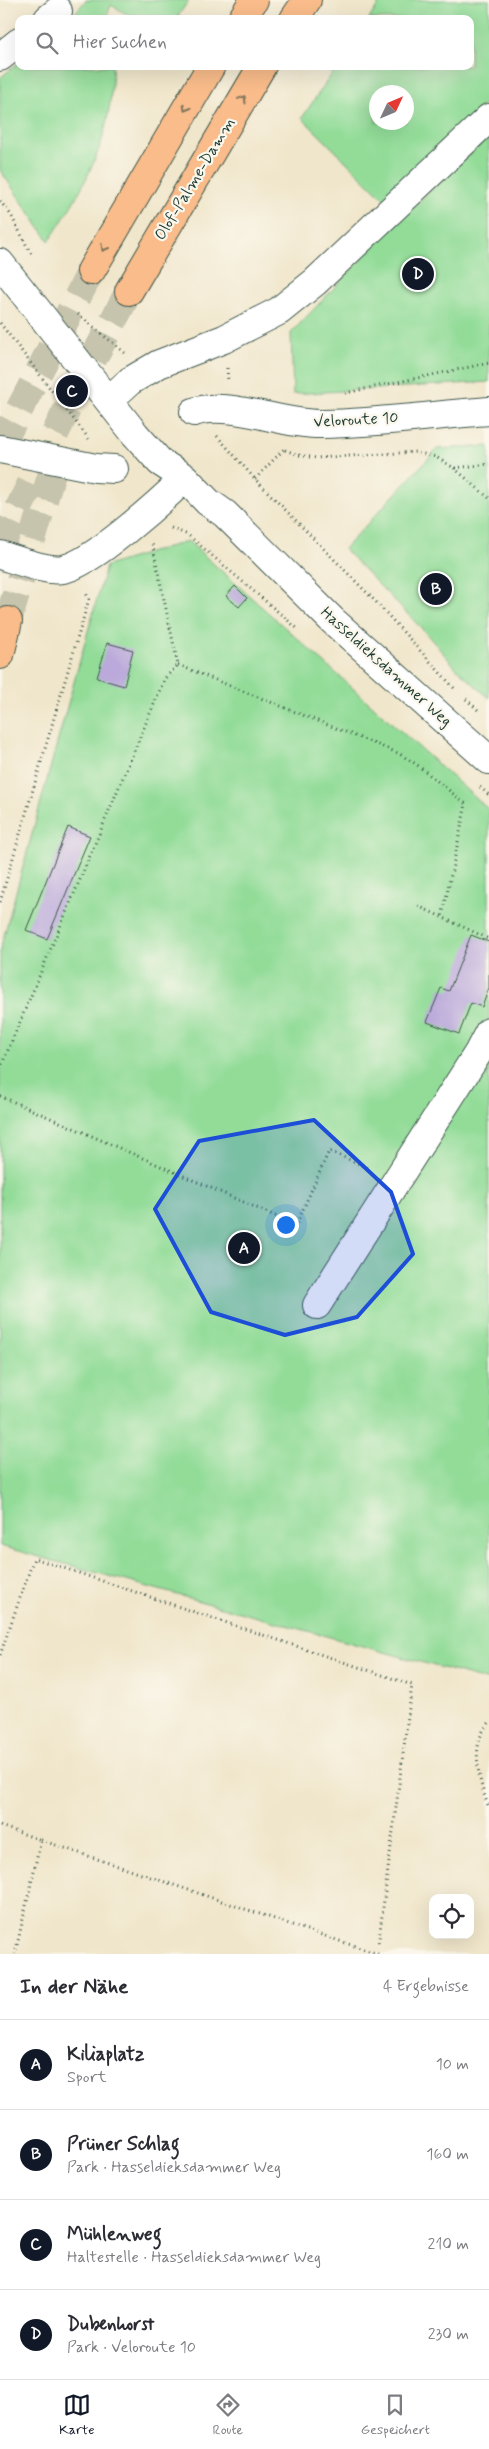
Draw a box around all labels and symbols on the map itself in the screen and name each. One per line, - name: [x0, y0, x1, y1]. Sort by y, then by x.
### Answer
- north arrow: [369, 85, 414, 130]
- one-way arrow: [236, 95, 246, 104]
- one-way arrow: [182, 102, 192, 111]
- street label: Olof-Palme-Damm: [150, 114, 240, 244]
- one-way arrow: [101, 243, 111, 252]
- pin: D: [402, 255, 434, 293]
- pin: C: [56, 372, 88, 410]
- street label: Veloroute 10: [313, 407, 399, 433]
- pin: B: [420, 570, 452, 608]
- street label: Hasseldieksdammer Weg: [316, 602, 456, 732]
- your location: [273, 1212, 299, 1238]
- pin: A: [228, 1229, 260, 1267]

